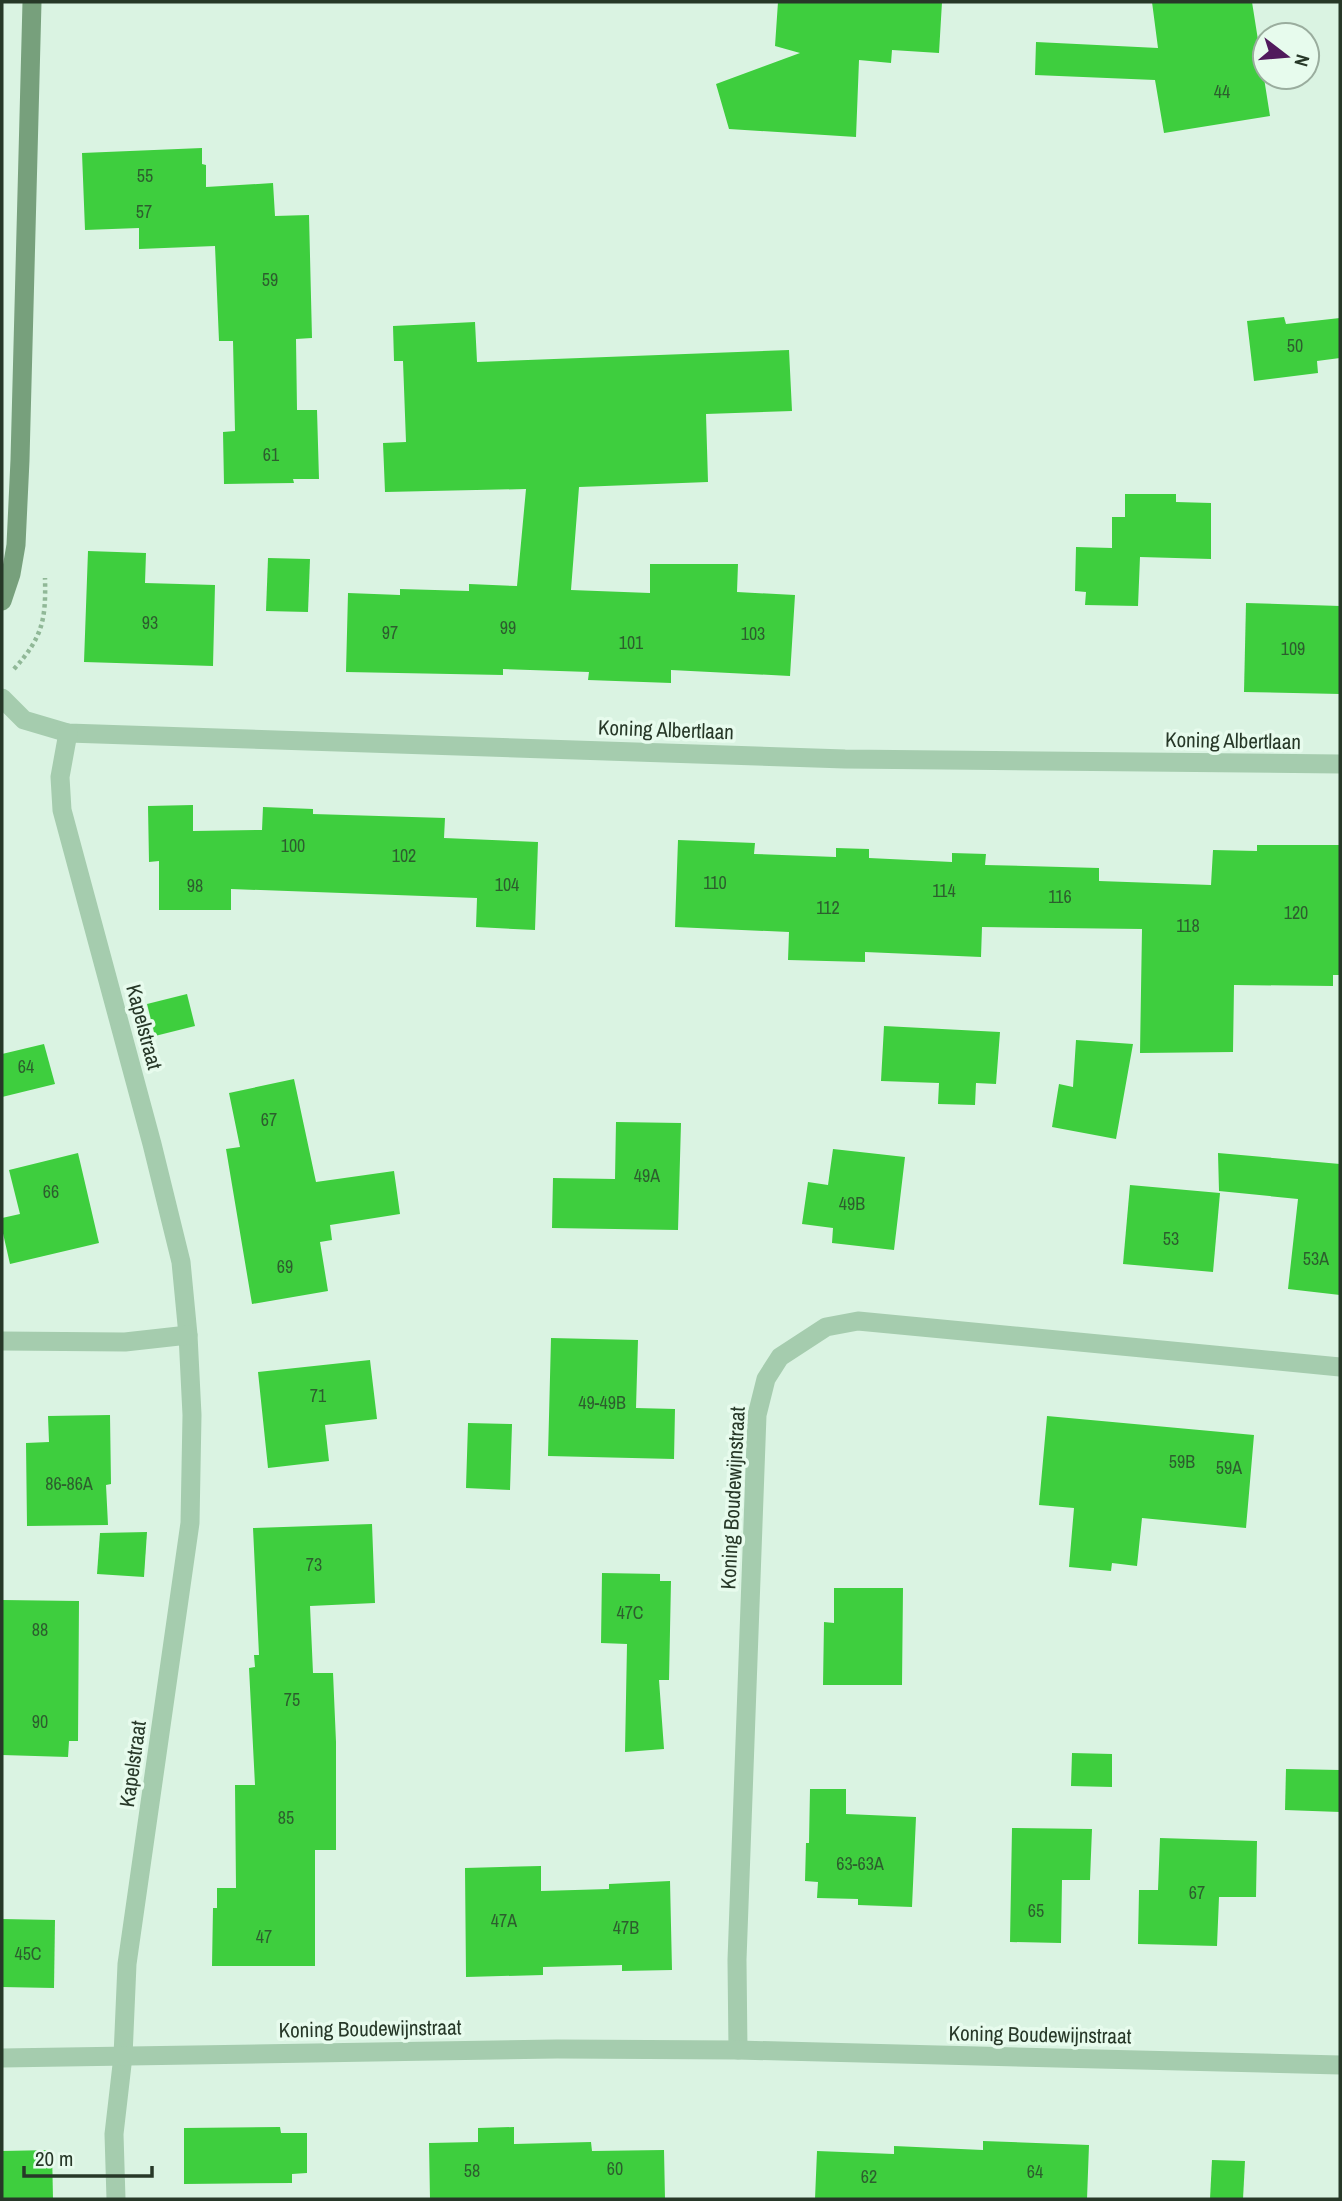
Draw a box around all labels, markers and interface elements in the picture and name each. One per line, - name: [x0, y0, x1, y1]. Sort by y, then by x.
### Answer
- north arrow: [1251, 21, 1321, 91]
- text: N: [1288, 52, 1316, 70]
- house number: 44: [1214, 79, 1230, 104]
- house number: 55: [137, 163, 153, 188]
- house number: 57: [136, 199, 152, 224]
- house number: 59: [262, 267, 278, 292]
- house number: 50: [1287, 333, 1303, 358]
- house number: 61: [263, 442, 280, 467]
- house number: 93: [142, 610, 158, 635]
- house number: 99: [500, 615, 516, 640]
- house number: 97: [382, 620, 398, 645]
- house number: 103: [741, 621, 765, 646]
- house number: 101: [619, 630, 644, 655]
- house number: 109: [1281, 636, 1305, 661]
- street label: Koning Albertlaan: [598, 713, 734, 746]
- street label: Koning Albertlaan: [1165, 725, 1301, 756]
- house number: 100: [281, 833, 305, 858]
- house number: 102: [392, 843, 416, 868]
- house number: 110: [703, 870, 727, 895]
- house number: 104: [495, 872, 519, 897]
- house number: 98: [187, 873, 203, 898]
- house number: 114: [932, 878, 956, 903]
- house number: 116: [1048, 884, 1072, 909]
- house number: 112: [816, 895, 840, 920]
- house number: 120: [1284, 900, 1308, 925]
- house number: 118: [1176, 913, 1200, 938]
- street label: Kapelstraat: [119, 981, 170, 1073]
- house number: 64: [18, 1054, 34, 1079]
- house number: 67: [261, 1107, 277, 1132]
- house number: 49A: [634, 1163, 660, 1188]
- house number: 66: [43, 1179, 59, 1204]
- house number: 49B: [839, 1191, 865, 1216]
- house number: 53: [1163, 1226, 1179, 1251]
- house number: 53A: [1303, 1246, 1329, 1271]
- house number: 69: [277, 1254, 293, 1279]
- house number: 71: [310, 1383, 327, 1408]
- house number: 49-49B: [578, 1390, 626, 1415]
- street label: Koning Boudewijnstraat: [713, 1406, 752, 1590]
- house number: 59B: [1169, 1449, 1195, 1474]
- house number: 59A: [1216, 1455, 1242, 1480]
- house number: 86-86A: [45, 1471, 93, 1496]
- house number: 73: [306, 1552, 322, 1577]
- house number: 47C: [616, 1600, 644, 1625]
- house number: 88: [32, 1617, 48, 1642]
- house number: 75: [284, 1687, 300, 1712]
- house number: 90: [32, 1709, 48, 1734]
- street label: Kapelstraat: [112, 1719, 153, 1809]
- house number: 85: [278, 1805, 294, 1830]
- house number: 63-63A: [836, 1851, 884, 1876]
- house number: 67: [1189, 1880, 1205, 1905]
- house number: 65: [1028, 1898, 1044, 1923]
- house number: 47A: [491, 1908, 517, 1933]
- house number: 47B: [613, 1915, 639, 1940]
- house number: 47: [256, 1924, 272, 1949]
- house number: 45C: [14, 1941, 42, 1966]
- street label: Koning Boudewijnstraat: [278, 2012, 462, 2045]
- street label: Koning Boudewijnstraat: [948, 2018, 1132, 2051]
- scale bar: [24, 2134, 152, 2178]
- text: 20 m: [35, 2144, 73, 2173]
- house number: 60: [607, 2156, 623, 2181]
- house number: 58: [464, 2158, 480, 2183]
- house number: 64: [1027, 2159, 1043, 2184]
- house number: 62: [861, 2164, 877, 2189]

